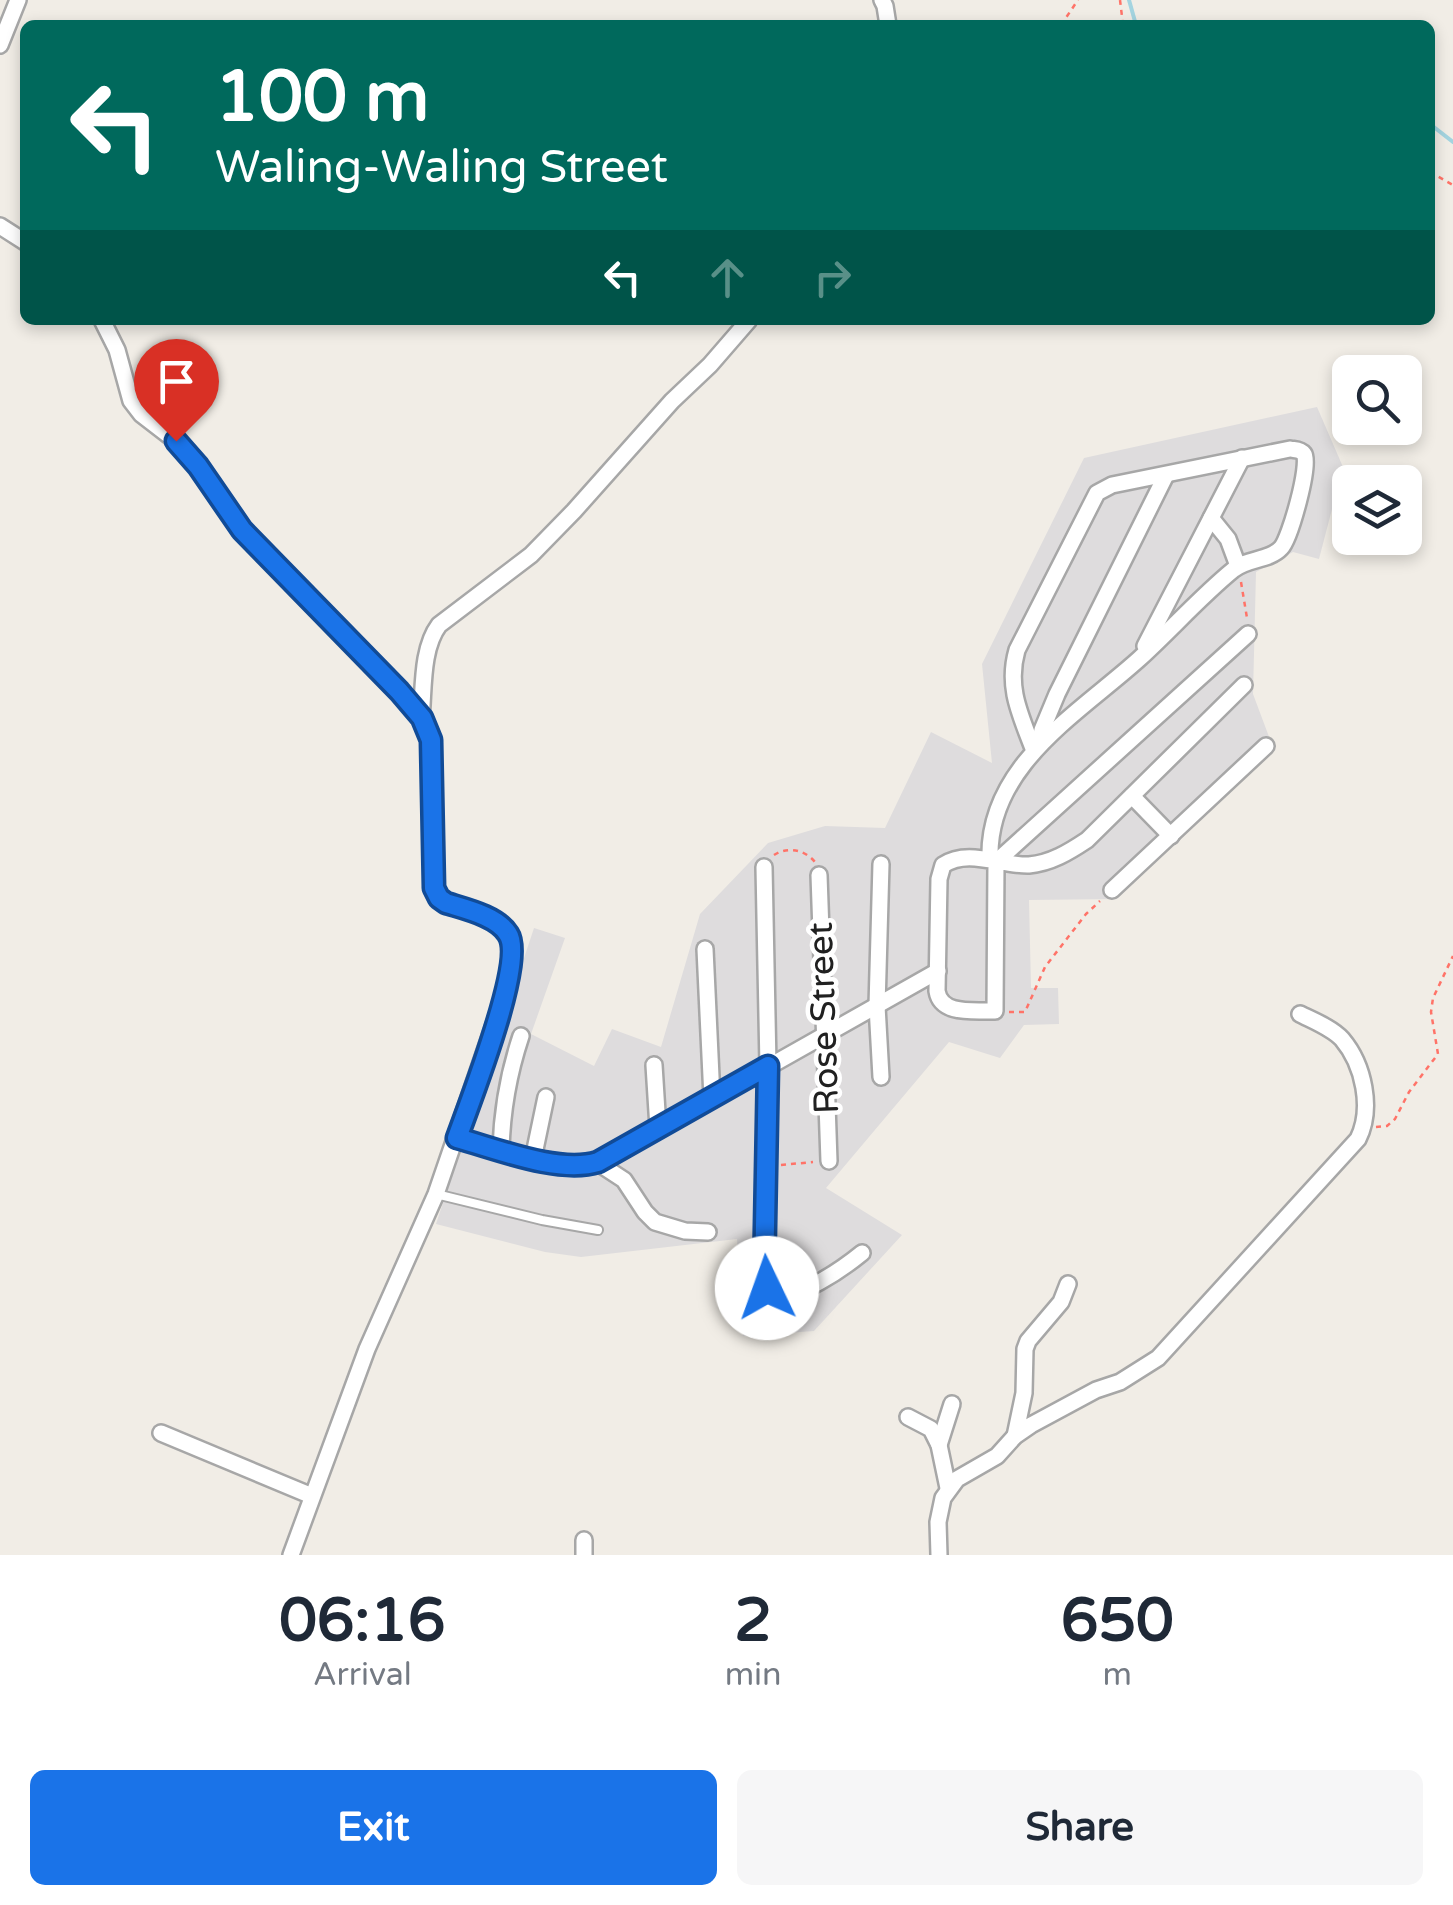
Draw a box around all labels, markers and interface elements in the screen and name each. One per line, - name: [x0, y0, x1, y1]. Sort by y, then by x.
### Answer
- text: 100 m: [215, 56, 429, 140]
- icon: left: [50, 60, 180, 190]
- text: Waling-Waling Street: [215, 141, 668, 195]
- icon: left: [595, 250, 650, 305]
- icon: ahead: [700, 250, 755, 305]
- icon: right: [805, 250, 860, 305]
- pin: [134, 339, 219, 442]
- icon: arrive: [149, 354, 204, 409]
- map controls: [1332, 355, 1422, 555]
- button: search: [1332, 355, 1422, 445]
- button: layers: [1332, 465, 1422, 555]
- street label: Rose Street: [800, 921, 848, 1115]
- position arrow: [715, 1236, 819, 1340]
- text: 06:16: [279, 1585, 446, 1657]
- text: 2: [734, 1585, 772, 1657]
- text: 650: [1061, 1585, 1174, 1657]
- text: Arrival: [313, 1656, 412, 1694]
- text: min: [725, 1656, 782, 1694]
- text: m: [1103, 1656, 1132, 1694]
- button: Exit: [30, 1770, 717, 1885]
- button: Share: [737, 1770, 1423, 1885]

